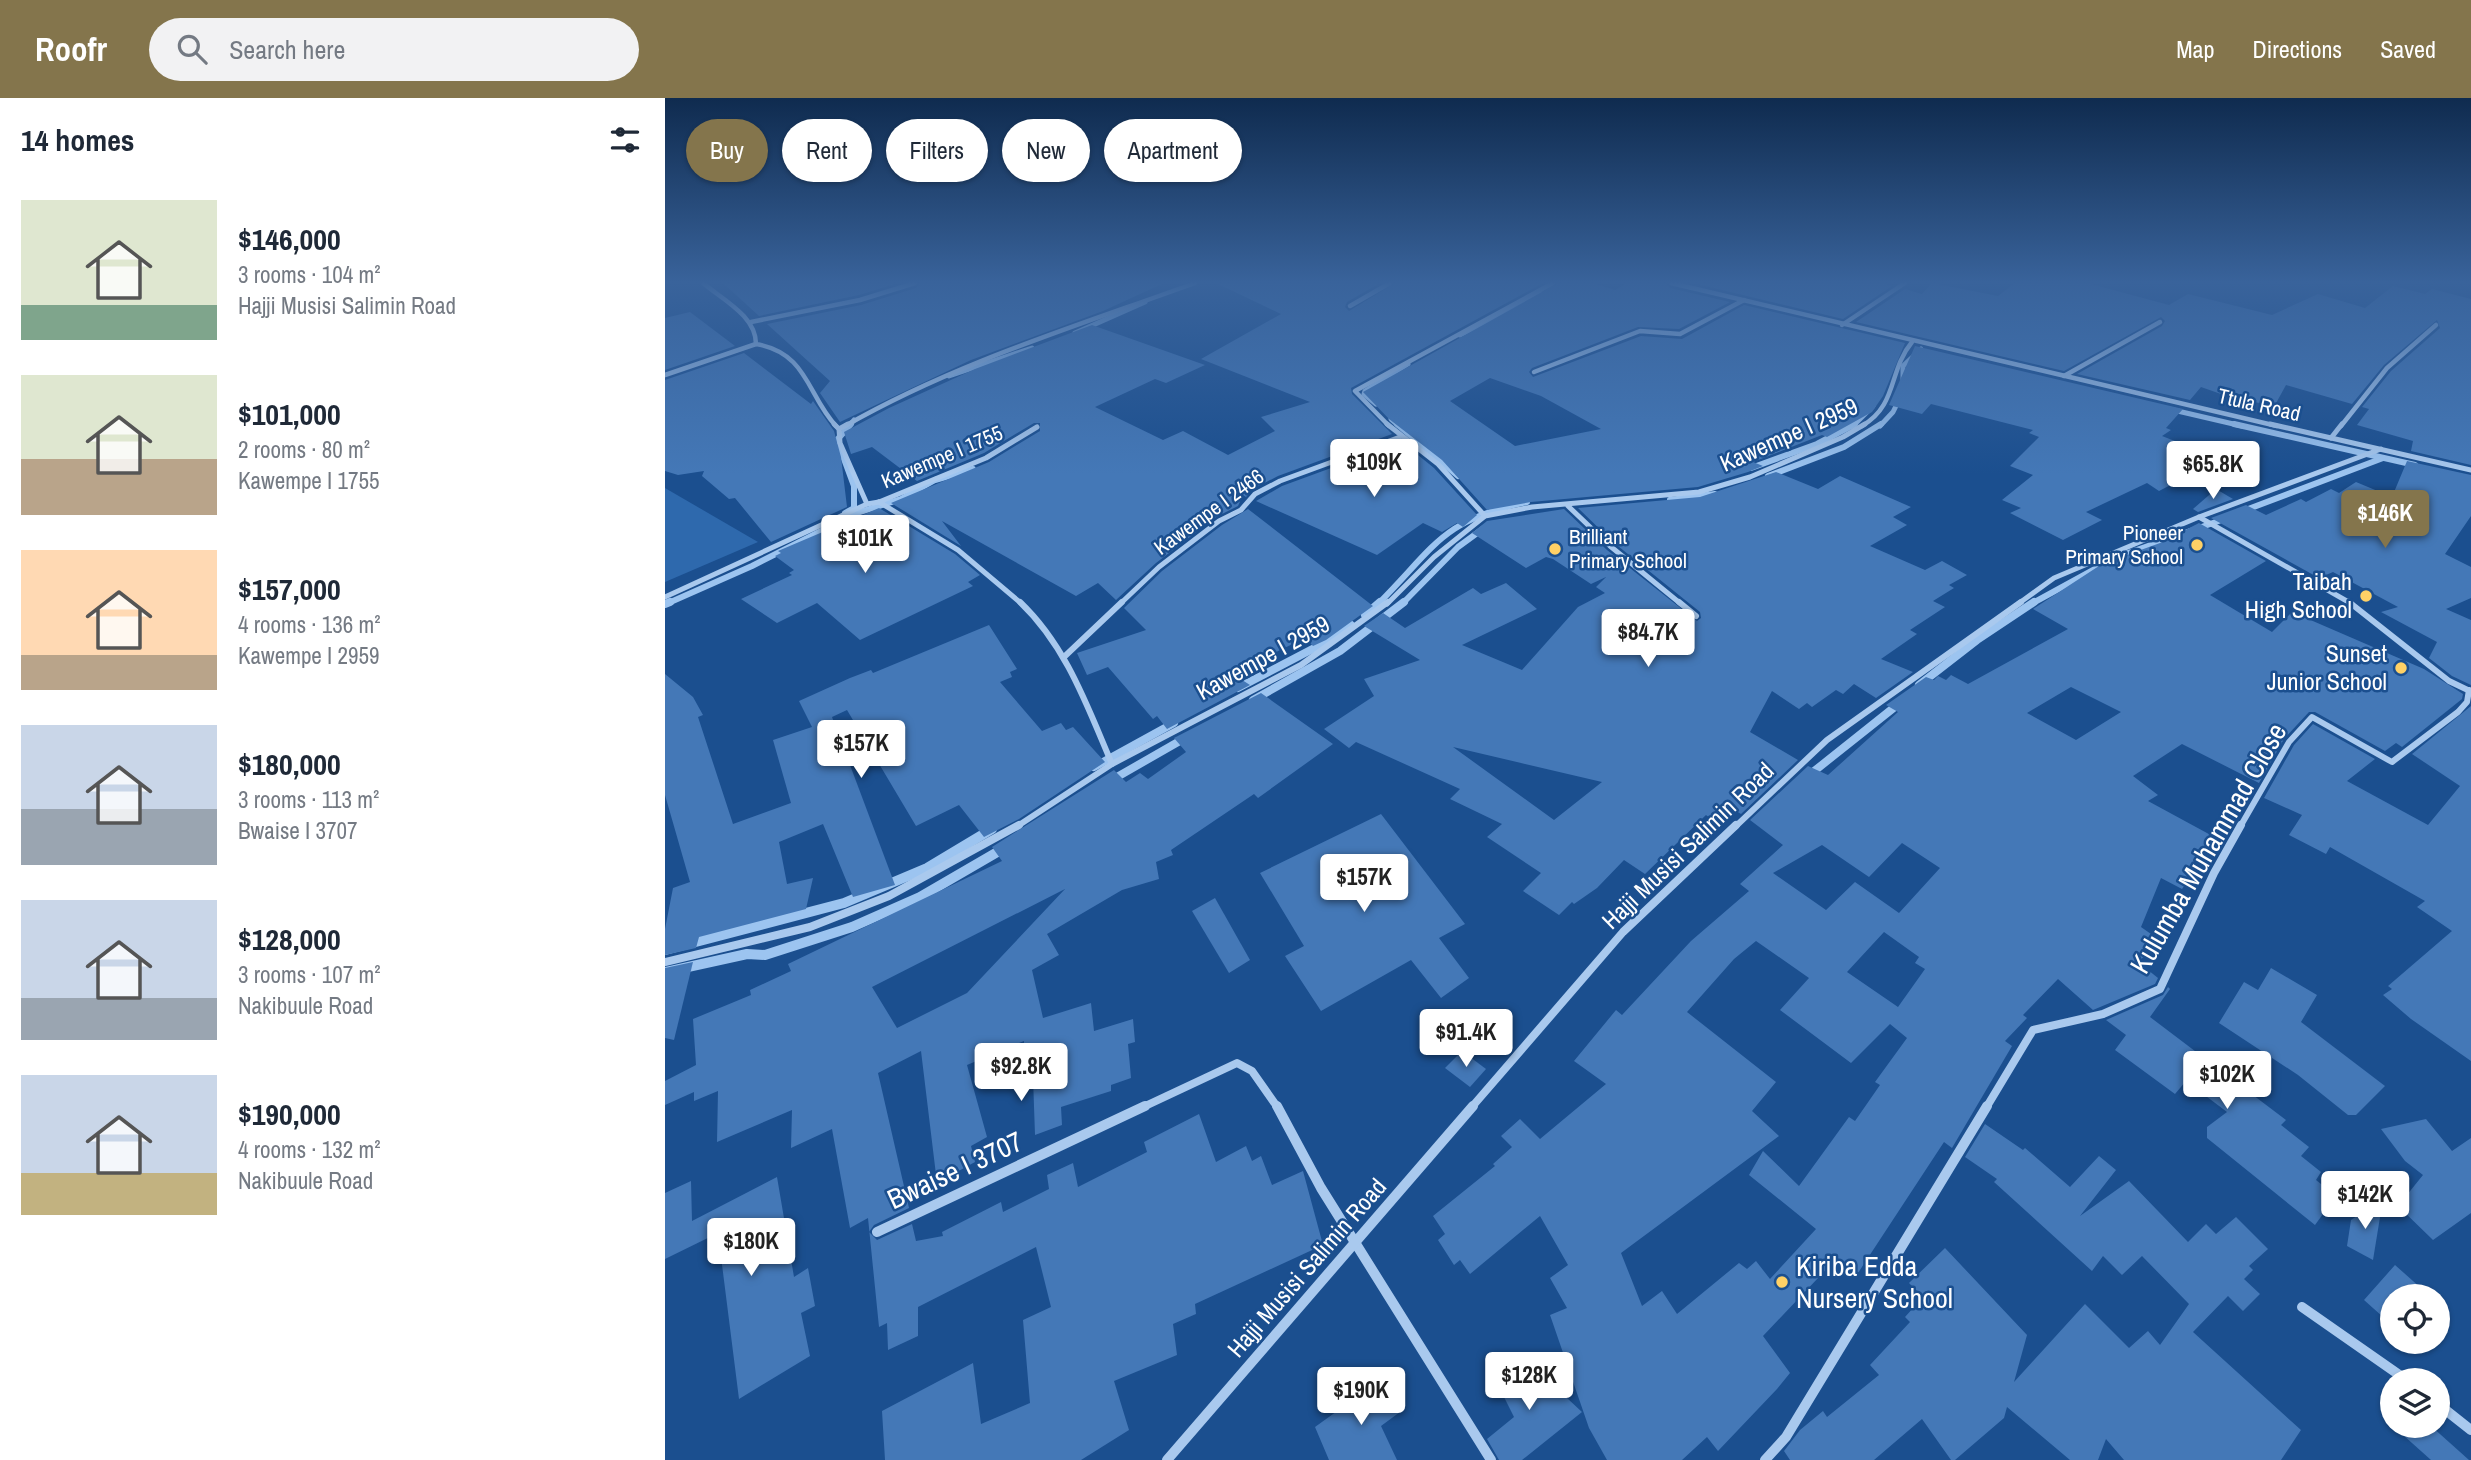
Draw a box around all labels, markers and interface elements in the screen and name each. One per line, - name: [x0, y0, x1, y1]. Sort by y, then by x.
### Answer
- search box: [149, 18, 639, 81]
- text: Roofr: [35, 27, 107, 71]
- icon: search: [173, 30, 211, 68]
- text: Search here: [229, 32, 345, 67]
- text: Map: [2176, 33, 2214, 65]
- text: Directions: [2252, 33, 2342, 65]
- text: Saved: [2380, 33, 2436, 65]
- chip: Buy: [686, 119, 768, 182]
- chip: Rent: [782, 119, 872, 182]
- chip: Filters: [886, 119, 988, 182]
- chip: New: [1002, 119, 1090, 182]
- chip: Apartment: [1104, 119, 1242, 182]
- text: 14 homes: [21, 120, 135, 160]
- icon: filters: [606, 121, 644, 159]
- text: $146,000: [238, 219, 341, 259]
- icon: home: [77, 228, 161, 312]
- text: 3 rooms · 104 m²: [238, 259, 381, 290]
- text: Hajji Musisi Salimin Road: [238, 290, 456, 321]
- street label: Ttula Road: [2215, 381, 2303, 428]
- street label: Kawempe I 2959: [1715, 389, 1863, 479]
- text: $101,000: [238, 394, 341, 434]
- icon: home: [77, 403, 161, 487]
- street label: Kawempe I 1755: [877, 418, 1007, 495]
- text: 2 rooms · 80 m²: [238, 434, 370, 465]
- pin: $109K: [1325, 440, 1423, 499]
- pin: $65.8K: [2156, 442, 2270, 501]
- text: $109K: [1346, 446, 1402, 477]
- text: $65.8K: [2183, 448, 2243, 479]
- street label: Kawempe I 2466: [1148, 462, 1270, 561]
- text: Kawempe I 1755: [238, 465, 380, 496]
- pin: $146K: [2336, 490, 2434, 550]
- text: $146K: [2357, 497, 2413, 528]
- pin: $101K: [816, 516, 914, 575]
- place label: Pioneer Primary School: [2065, 518, 2183, 571]
- text: $101K: [837, 522, 893, 553]
- place label: Brilliant Primary School: [1569, 522, 1687, 575]
- marker: Pioneer Primary School: [2189, 537, 2205, 553]
- marker: Brilliant Primary School: [1547, 541, 1563, 557]
- place label: Taibah High School: [2245, 565, 2352, 625]
- text: $157,000: [238, 569, 341, 609]
- icon: home: [77, 578, 161, 662]
- marker: Taibah High School: [2358, 588, 2374, 604]
- street label: Kawempe I 2959: [1190, 607, 1335, 707]
- text: 4 rooms · 136 m²: [238, 609, 381, 640]
- pin: $84.7K: [1591, 610, 1705, 669]
- text: $84.7K: [1618, 616, 1678, 647]
- place label: Sunset Junior School: [2267, 637, 2388, 697]
- text: Kawempe I 2959: [238, 640, 380, 671]
- marker: Sunset Junior School: [2393, 660, 2409, 676]
- street label: Kulumba Muhammad Close: [2121, 716, 2295, 980]
- pin: $157K: [812, 720, 910, 780]
- text: $157K: [833, 727, 889, 758]
- text: $180,000: [238, 744, 341, 784]
- icon: home: [77, 753, 161, 837]
- street label: Hajji Musisi Salimin Road: [1594, 755, 1780, 936]
- text: 3 rooms · 113 m²: [238, 784, 379, 815]
- text: Bwaise I 3707: [238, 815, 358, 846]
- pin: $157K: [1315, 854, 1413, 914]
- text: $157K: [1336, 861, 1392, 892]
- text: $128,000: [238, 919, 341, 959]
- icon: home: [77, 928, 161, 1012]
- text: 3 rooms · 107 m²: [238, 959, 381, 990]
- text: Nakibuule Road: [238, 990, 373, 1021]
- pin: $91.4K: [1409, 1010, 1523, 1069]
- text: $91.4K: [1436, 1016, 1496, 1047]
- pin: $92.8K: [964, 1044, 1078, 1103]
- text: $92.8K: [991, 1050, 1051, 1081]
- pin: $102K: [2178, 1052, 2276, 1111]
- text: $102K: [2199, 1058, 2255, 1089]
- text: $190,000: [238, 1094, 341, 1134]
- icon: home: [77, 1103, 161, 1187]
- street label: Bwaise I 3707: [881, 1122, 1029, 1218]
- text: 4 rooms · 132 m²: [238, 1134, 381, 1165]
- text: Nakibuule Road: [238, 1165, 373, 1196]
- street label: Hajji Musisi Salimin Road: [1220, 1171, 1393, 1364]
- pin: $142K: [2316, 1172, 2414, 1231]
- text: $142K: [2337, 1178, 2393, 1209]
- pin: $180K: [702, 1218, 800, 1278]
- text: $180K: [723, 1225, 779, 1256]
- place label: Kiriba Edda Nursery School: [1796, 1247, 1953, 1317]
- marker: Kiriba Edda Nursery School: [1774, 1274, 1790, 1290]
- map controls: [2380, 1284, 2450, 1438]
- button: locate: [2380, 1284, 2450, 1354]
- pin: $128K: [1480, 1352, 1578, 1412]
- text: $128K: [1501, 1359, 1557, 1390]
- pin: $190K: [1312, 1368, 1410, 1427]
- button: layers: [2380, 1368, 2450, 1438]
- text: $190K: [1333, 1374, 1389, 1405]

